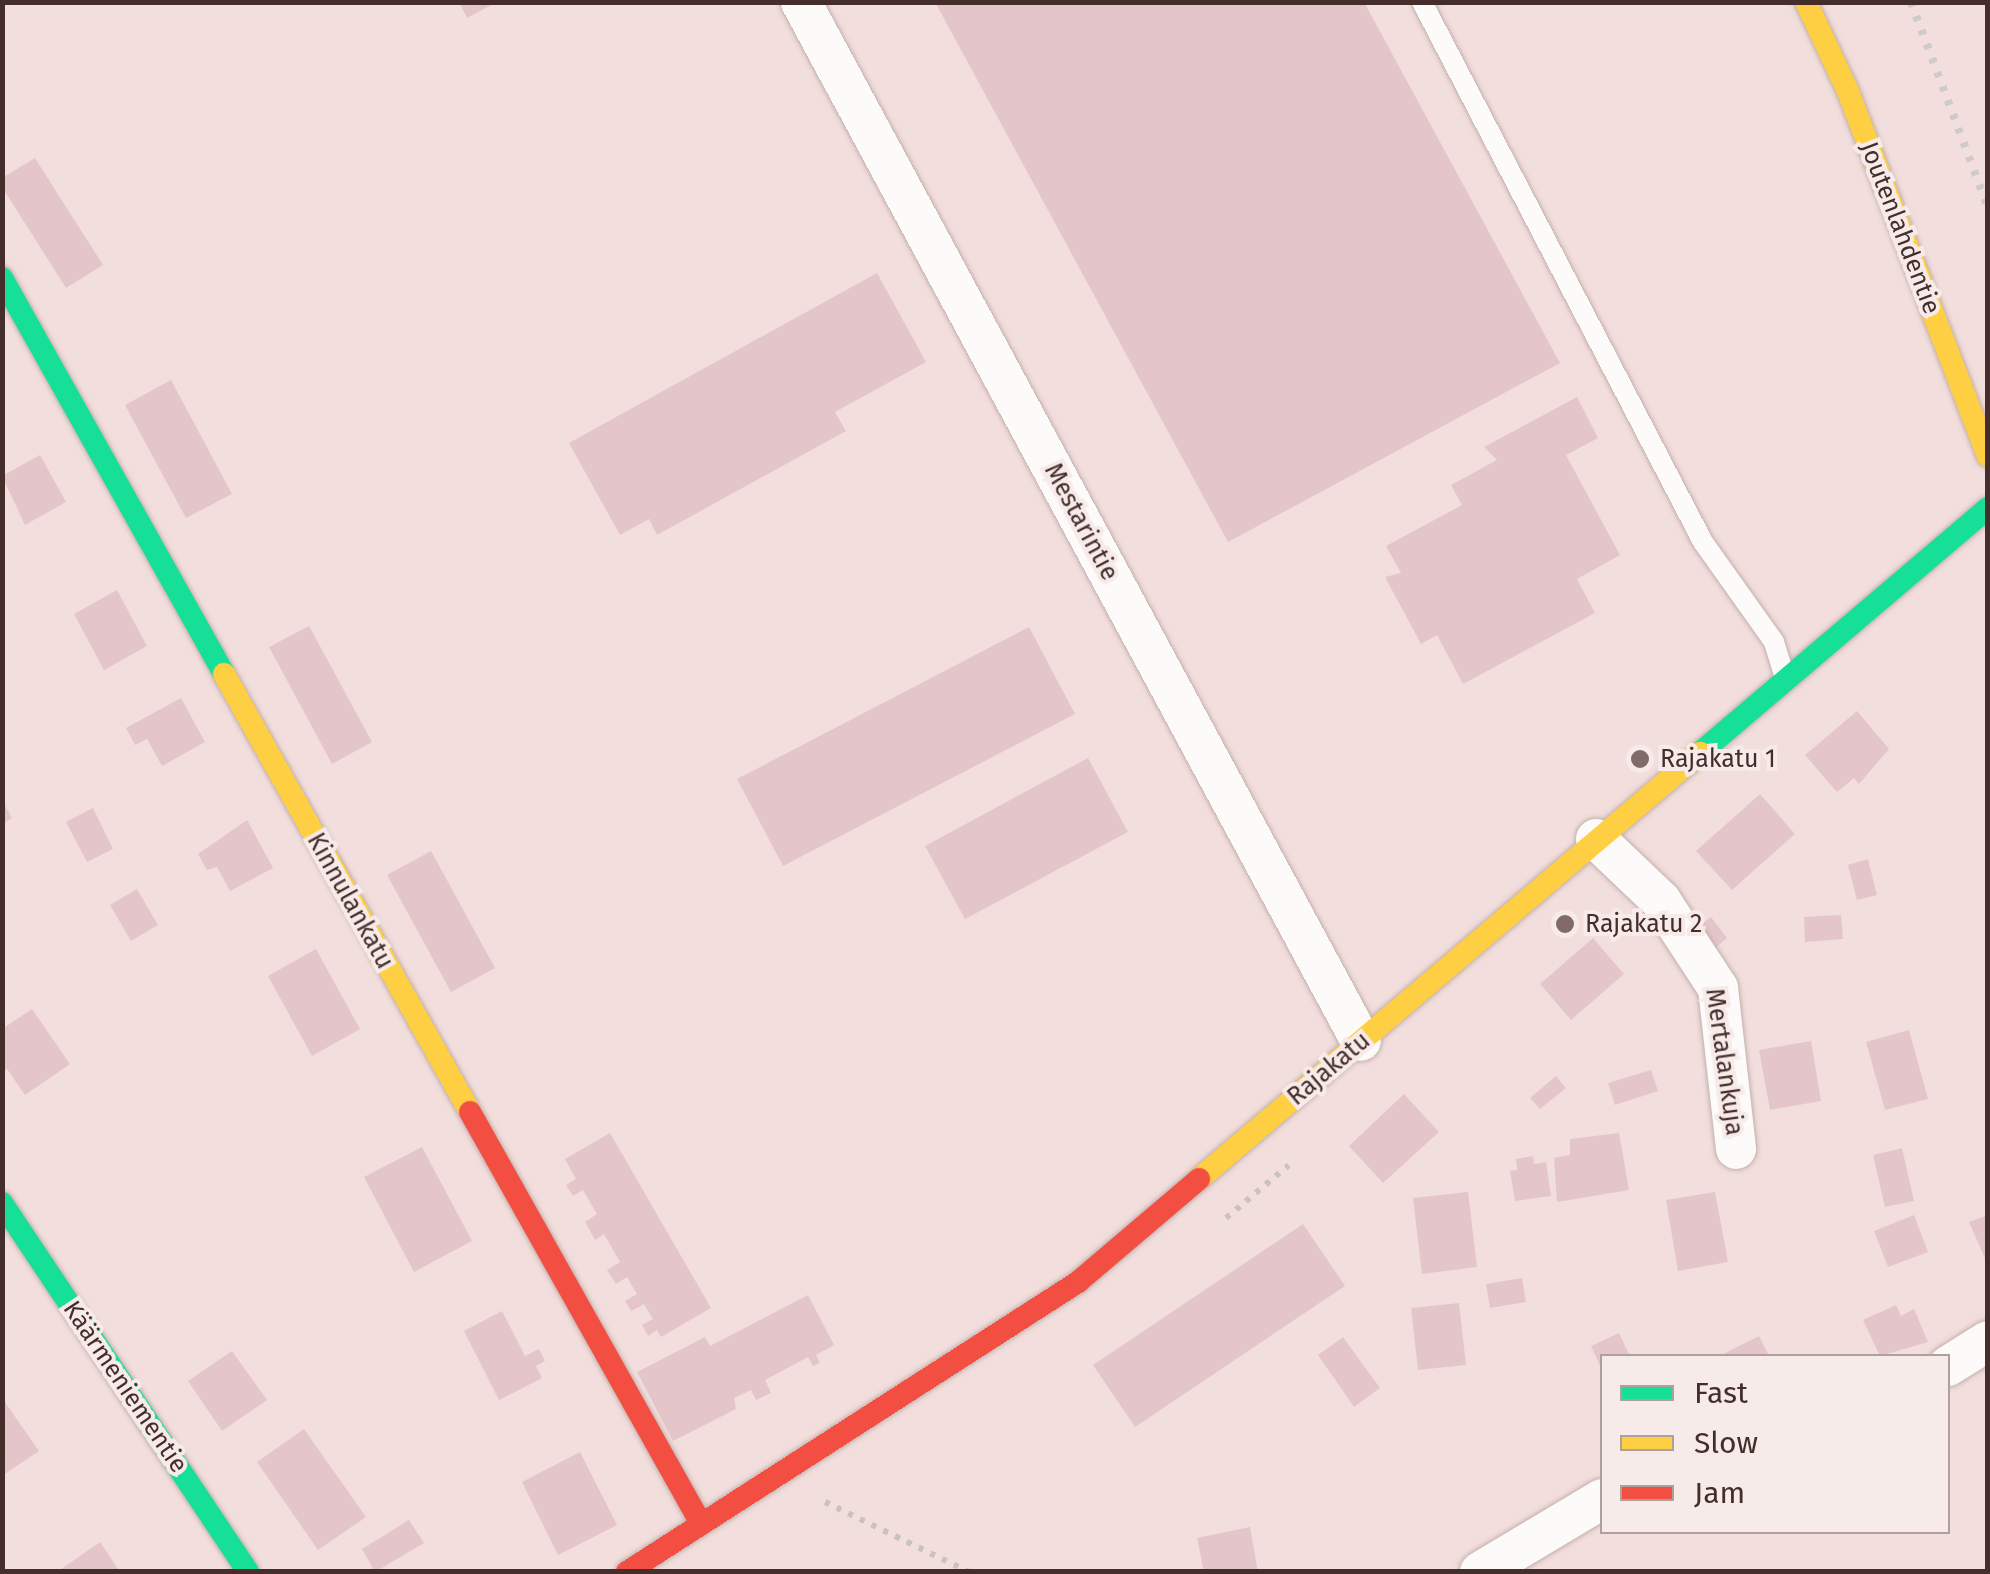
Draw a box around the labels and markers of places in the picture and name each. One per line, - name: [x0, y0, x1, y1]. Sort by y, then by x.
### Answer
- place label: Rajakatu 1: [1660, 744, 1776, 774]
- marker: Rajakatu 1: [1629, 748, 1651, 770]
- place label: Rajakatu 2: [1585, 909, 1702, 939]
- marker: Rajakatu 2: [1554, 913, 1576, 935]

